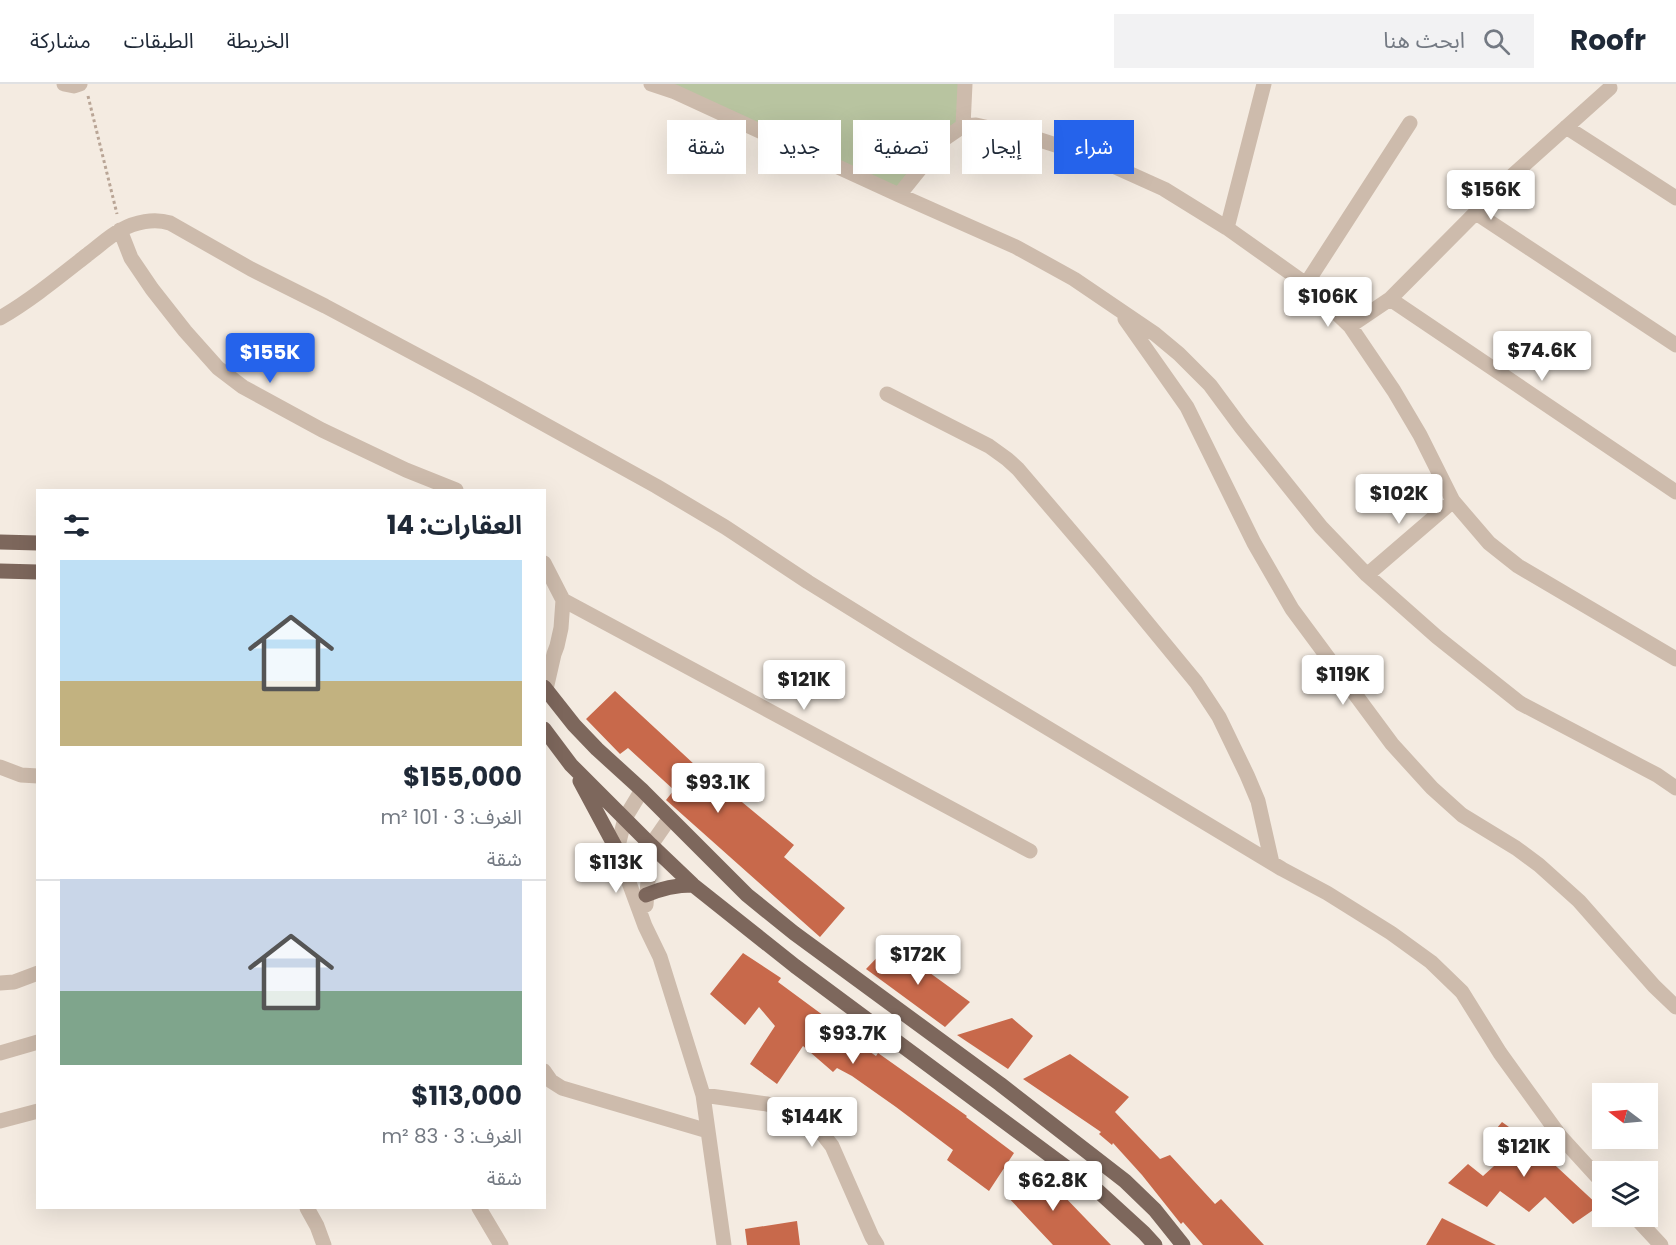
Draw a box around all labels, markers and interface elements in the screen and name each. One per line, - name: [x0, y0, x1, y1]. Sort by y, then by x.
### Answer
- search box: [1114, 14, 1534, 68]
- text: Roofr: [1570, 21, 1646, 60]
- text: ابحث هنا: [1383, 25, 1465, 56]
- icon: search: [1480, 25, 1513, 58]
- text: مشاركة: [30, 26, 91, 55]
- text: الطبقات: [124, 26, 194, 55]
- text: الخريطة: [227, 26, 290, 55]
- chip: شقة: [667, 120, 746, 174]
- chip: جديد: [758, 120, 841, 174]
- chip: تصفية: [853, 120, 950, 174]
- chip: إيجار: [962, 120, 1042, 174]
- chip: شراء: [1054, 120, 1134, 174]
- pin: $156K: [1449, 170, 1533, 221]
- text: $156K: [1461, 175, 1521, 203]
- pin: $106K: [1286, 277, 1370, 328]
- text: $106K: [1298, 282, 1358, 310]
- pin: $74.6K: [1493, 331, 1591, 382]
- pin: $155K: [228, 333, 312, 384]
- text: $74.6K: [1507, 336, 1577, 364]
- text: $155K: [240, 338, 300, 366]
- pin: $102K: [1357, 474, 1441, 525]
- text: $102K: [1369, 479, 1429, 507]
- text: العقارات: 14: [387, 507, 522, 543]
- icon: filters: [60, 509, 93, 542]
- icon: home: [237, 599, 345, 707]
- pin: $119K: [1301, 655, 1385, 706]
- pin: $121K: [762, 660, 846, 711]
- text: $119K: [1316, 660, 1370, 688]
- text: $121K: [777, 665, 831, 693]
- text: $155,000: [403, 759, 522, 795]
- pin: $93.1K: [669, 763, 767, 814]
- text: $93.1K: [686, 768, 750, 796]
- text: الغرف: 3 · 101 m²: [380, 803, 522, 831]
- pin: $113K: [574, 843, 658, 894]
- text: شقة: [487, 845, 522, 873]
- text: $113K: [589, 848, 643, 876]
- icon: home: [237, 918, 345, 1026]
- pin: $172K: [876, 935, 960, 986]
- text: $172K: [890, 940, 946, 968]
- pin: $93.7K: [804, 1014, 902, 1065]
- text: $93.7K: [819, 1019, 887, 1047]
- text: $113,000: [411, 1078, 522, 1114]
- north arrow: [1592, 1083, 1658, 1149]
- map controls: [1592, 1083, 1658, 1227]
- pin: $144K: [770, 1097, 854, 1148]
- text: $144K: [781, 1102, 843, 1130]
- text: الغرف: 3 · 83 m²: [381, 1122, 522, 1150]
- pin: $121K: [1482, 1127, 1566, 1178]
- text: $121K: [1497, 1132, 1551, 1160]
- pin: $62.8K: [1004, 1161, 1102, 1212]
- button: layers: [1592, 1161, 1658, 1227]
- text: شقة: [487, 1164, 522, 1192]
- text: $62.8K: [1018, 1166, 1088, 1194]

